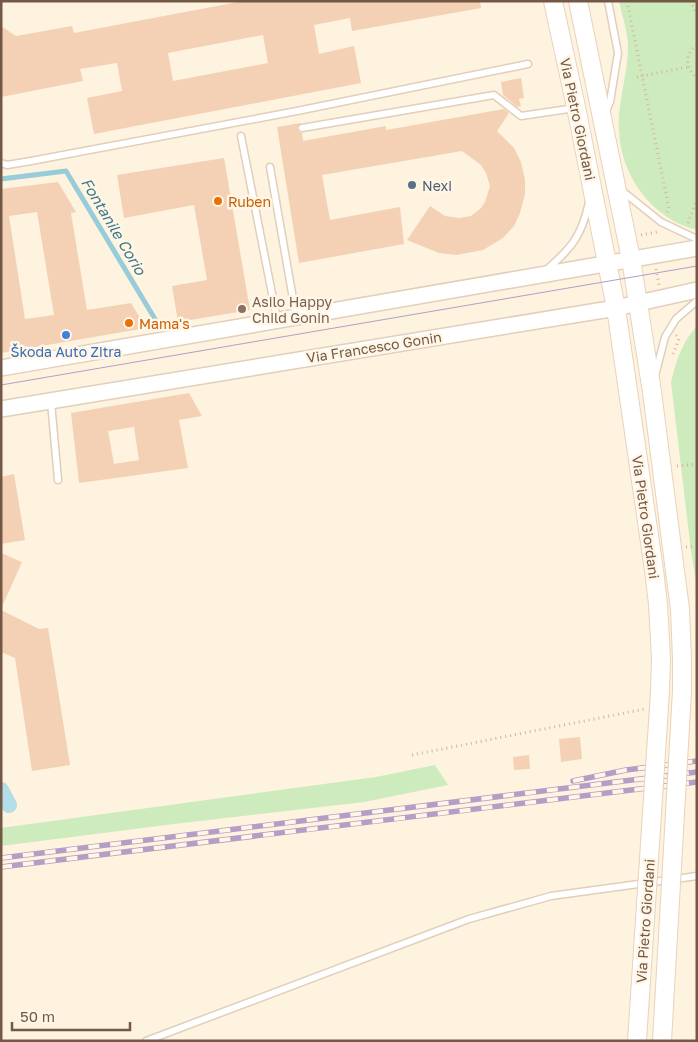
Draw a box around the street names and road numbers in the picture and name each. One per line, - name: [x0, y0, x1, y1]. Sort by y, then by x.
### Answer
- street label: Via Pietro Giordani: [557, 56, 599, 182]
- street label: Via Francesco Gonin: [305, 328, 443, 366]
- street label: Via Pietro Giordani: [629, 454, 663, 580]
- street label: Via Pietro Giordani: [632, 858, 658, 984]

